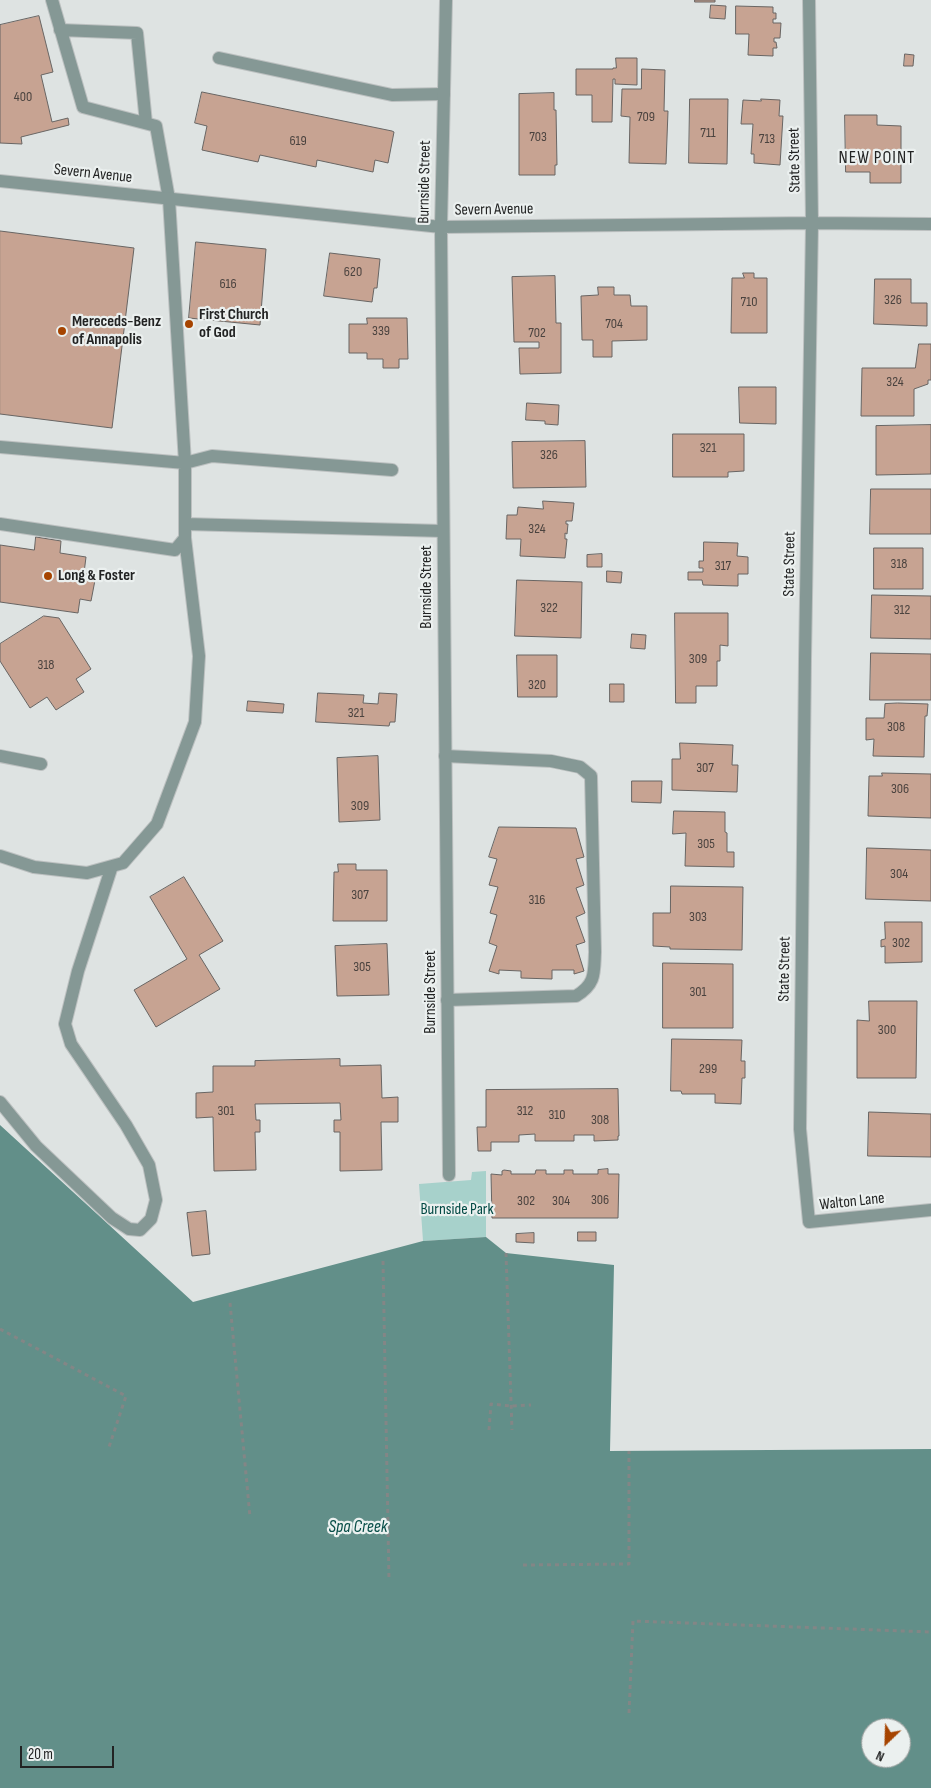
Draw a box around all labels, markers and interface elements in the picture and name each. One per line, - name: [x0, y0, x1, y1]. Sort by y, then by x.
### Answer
- house number: 400: [14, 89, 32, 105]
- house number: 709: [637, 109, 655, 125]
- house number: 711: [700, 125, 716, 141]
- street label: State Street: [785, 127, 805, 193]
- house number: 703: [529, 129, 547, 145]
- house number: 713: [759, 131, 775, 147]
- house number: 619: [289, 133, 307, 149]
- street label: Burnside Street: [415, 140, 435, 224]
- district label: NEW POINT: [837, 147, 917, 169]
- street label: Severn Avenue: [53, 160, 133, 188]
- street label: Severn Avenue: [454, 200, 534, 220]
- house number: 620: [344, 264, 362, 280]
- house number: 616: [219, 276, 237, 292]
- house number: 326: [884, 292, 902, 308]
- house number: 710: [741, 294, 757, 310]
- place label: First Church of God: [199, 305, 269, 343]
- place label: Mereceds-Benz of Annapolis: [72, 312, 161, 350]
- house number: 704: [605, 316, 623, 332]
- marker: First Church of God: [183, 318, 195, 330]
- house number: 339: [372, 323, 390, 339]
- marker: Mereceds-Benz of Annapolis: [56, 325, 68, 337]
- house number: 702: [528, 325, 546, 341]
- house number: 324: [886, 374, 904, 390]
- house number: 321: [700, 440, 716, 456]
- house number: 326: [540, 447, 558, 463]
- house number: 324: [528, 521, 546, 537]
- street label: State Street: [780, 531, 800, 597]
- street label: Burnside Street: [417, 545, 437, 629]
- house number: 318: [891, 556, 907, 572]
- house number: 317: [715, 558, 731, 574]
- place label: Long & Foster: [58, 566, 135, 586]
- marker: Long & Foster: [42, 570, 54, 582]
- house number: 322: [540, 600, 558, 616]
- house number: 312: [894, 602, 910, 618]
- house number: 309: [689, 651, 707, 667]
- house number: 318: [38, 657, 54, 673]
- house number: 320: [528, 677, 546, 693]
- house number: 321: [348, 705, 364, 721]
- house number: 308: [887, 719, 905, 735]
- house number: 307: [696, 760, 714, 776]
- house number: 306: [891, 781, 909, 797]
- house number: 309: [351, 798, 369, 814]
- house number: 305: [697, 836, 715, 852]
- house number: 304: [890, 866, 908, 882]
- house number: 307: [351, 887, 369, 903]
- house number: 316: [529, 892, 545, 908]
- house number: 303: [689, 909, 707, 925]
- house number: 302: [892, 935, 910, 951]
- street label: State Street: [775, 936, 795, 1002]
- street label: Burnside Street: [421, 950, 441, 1034]
- house number: 305: [353, 959, 371, 975]
- house number: 301: [689, 984, 707, 1000]
- house number: 300: [878, 1022, 896, 1038]
- house number: 299: [699, 1061, 717, 1077]
- house number: 301: [217, 1103, 235, 1119]
- house number: 312: [517, 1103, 533, 1119]
- house number: 310: [548, 1107, 566, 1123]
- house number: 308: [591, 1112, 609, 1128]
- street label: Walton Lane: [819, 1189, 885, 1215]
- house number: 306: [591, 1192, 609, 1208]
- house number: 302: [517, 1193, 535, 1209]
- house number: 304: [552, 1193, 570, 1209]
- park label: Burnside Park: [420, 1200, 494, 1220]
- water label: Spa Creek: [329, 1516, 387, 1538]
- north arrow: [861, 1718, 911, 1768]
- scale bar: [22, 1736, 116, 1768]
- text: 20 m: [28, 1745, 53, 1764]
- text: N: [873, 1747, 887, 1766]

